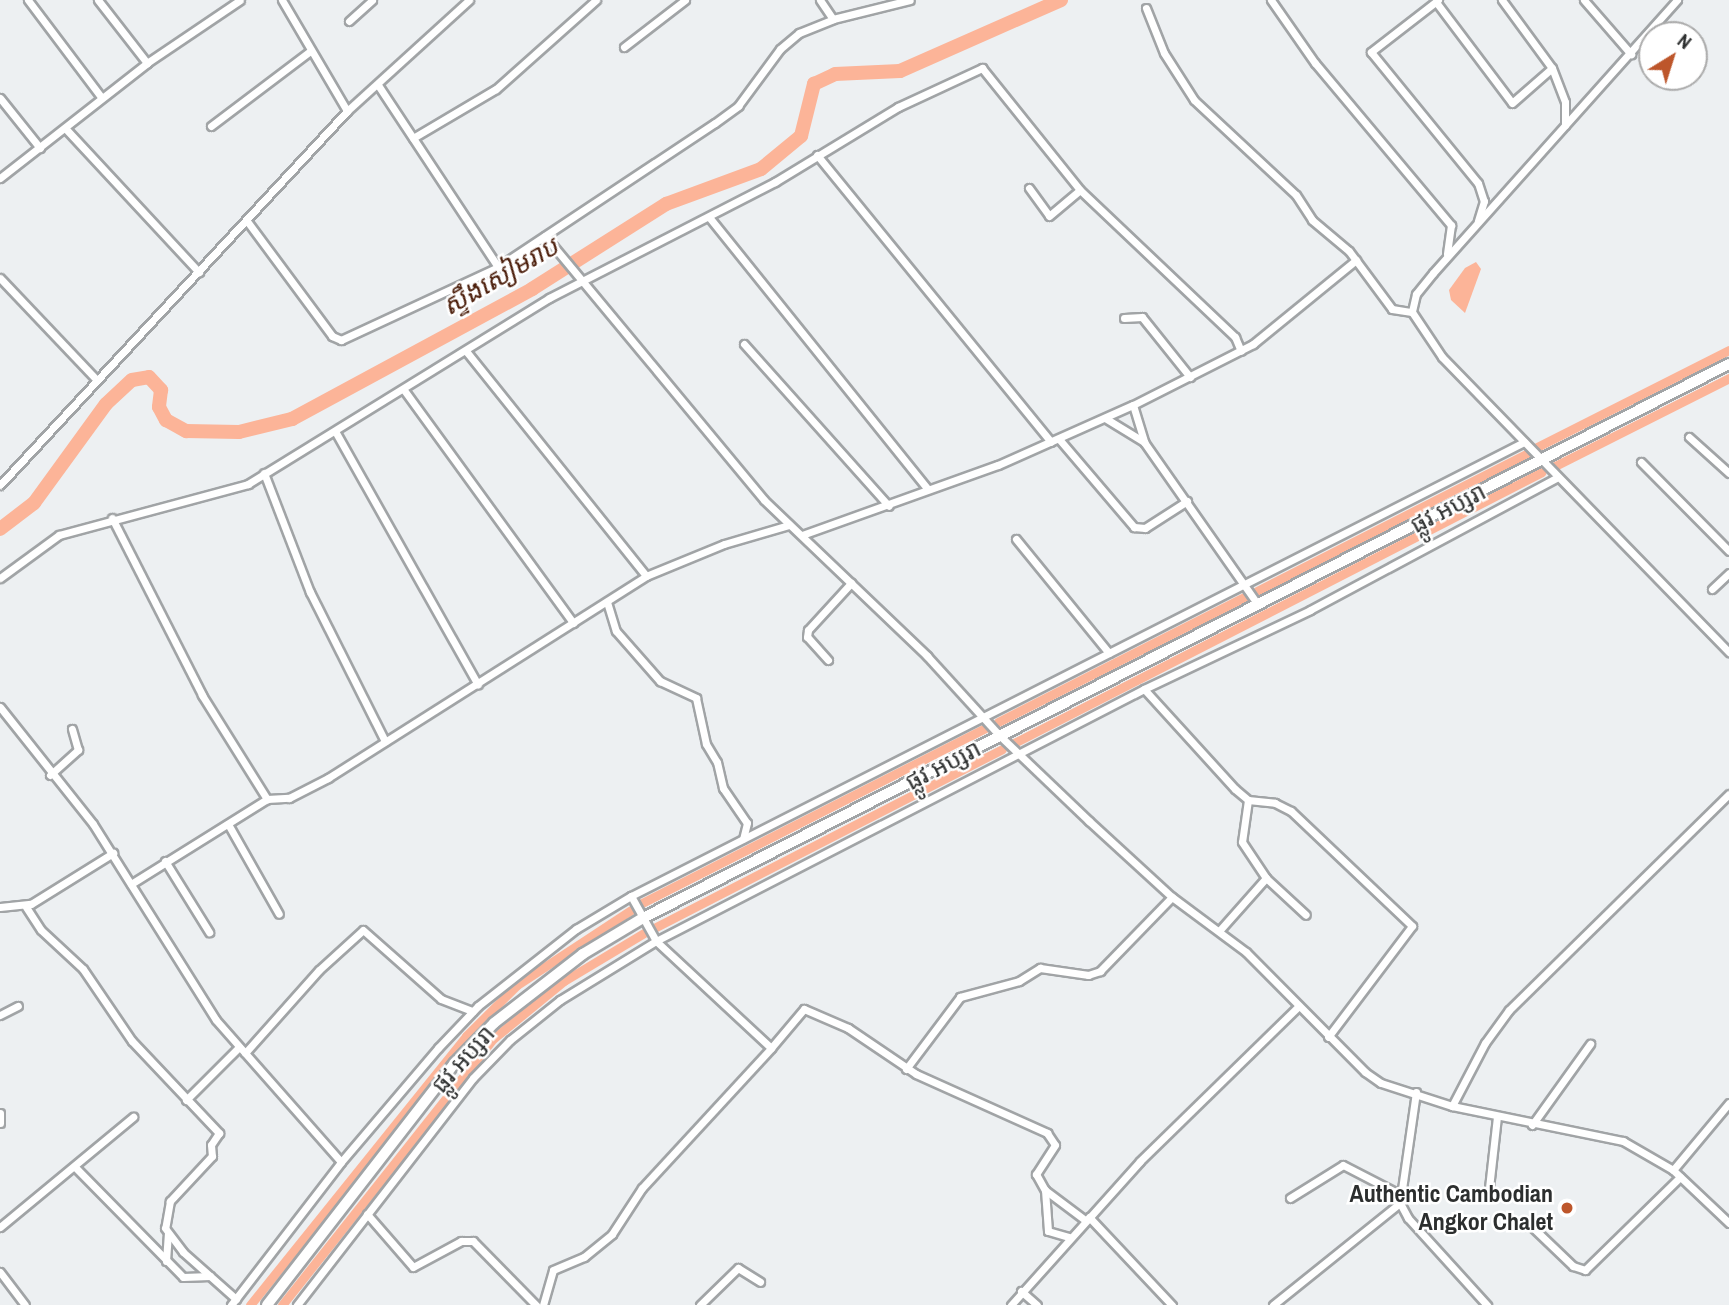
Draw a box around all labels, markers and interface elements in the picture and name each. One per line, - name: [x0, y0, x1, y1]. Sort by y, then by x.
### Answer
- north arrow: [1638, 21, 1708, 91]
- text: N: [1672, 27, 1697, 55]
- water label: ស្ទឹងសៀមរាប: [436, 230, 564, 322]
- street label: ផ្លូវ អប្សរា: [1405, 477, 1491, 539]
- street label: ផ្លូវ អប្សរា: [900, 734, 986, 796]
- street label: ផ្លូវ អប្សរា: [425, 1019, 501, 1099]
- place label: Authentic Cambodian Angkor Chalet: [1350, 1180, 1553, 1236]
- marker: Authentic Cambodian Angkor Chalet: [1559, 1200, 1575, 1216]

